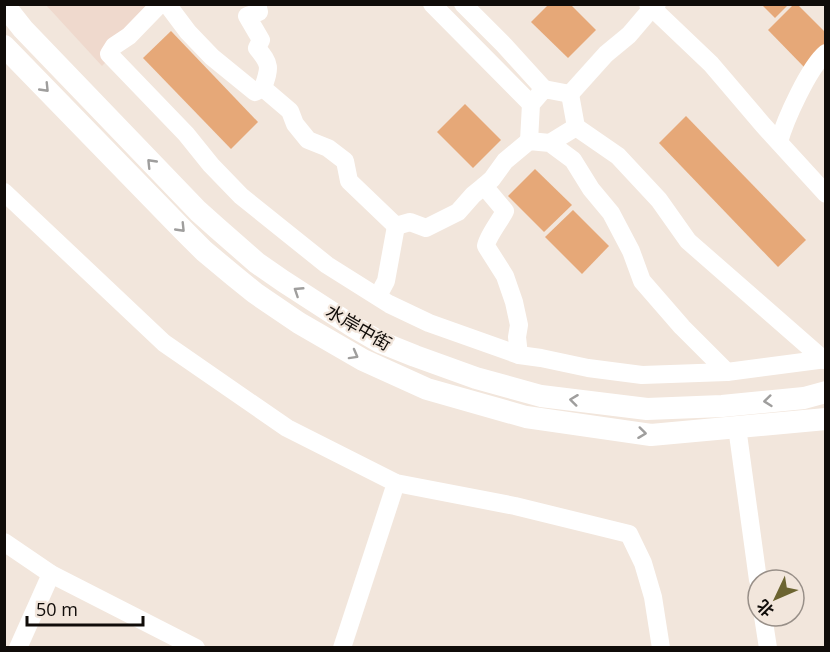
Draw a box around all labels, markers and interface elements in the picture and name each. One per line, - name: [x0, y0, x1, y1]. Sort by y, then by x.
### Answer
- one-way arrow: [38, 81, 49, 91]
- one-way arrow: [147, 160, 158, 170]
- one-way arrow: [174, 221, 185, 231]
- one-way arrow: [294, 286, 304, 298]
- street label: 水岸中街: [322, 299, 396, 355]
- one-way arrow: [348, 348, 359, 359]
- one-way arrow: [569, 394, 579, 406]
- one-way arrow: [763, 395, 773, 407]
- one-way arrow: [637, 426, 646, 439]
- north arrow: [746, 568, 806, 628]
- scale bar: [27, 589, 142, 627]
- text: 北: [752, 595, 779, 622]
- text: 50 m: [36, 597, 78, 621]

